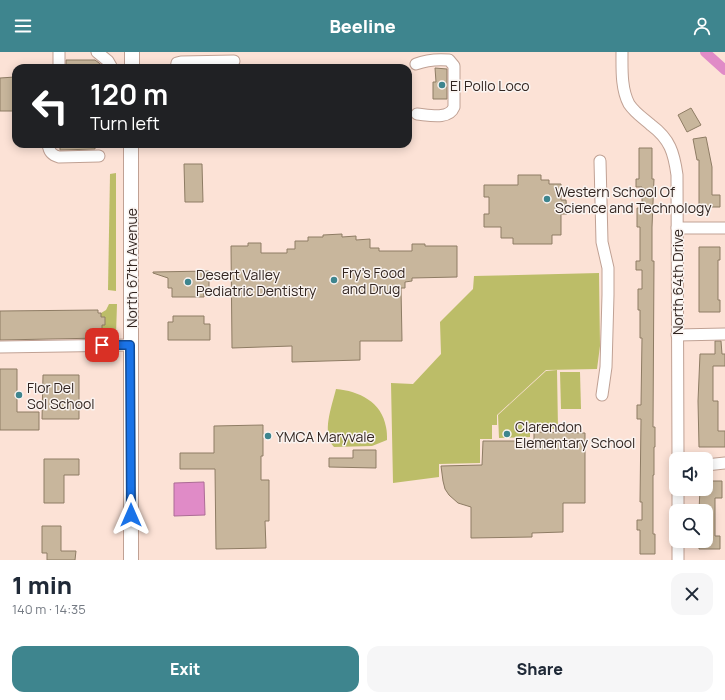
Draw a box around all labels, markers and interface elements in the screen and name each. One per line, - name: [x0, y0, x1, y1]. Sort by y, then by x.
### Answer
- text: Beeline: [329, 14, 396, 38]
- icon: menu: [12, 15, 34, 37]
- icon: person: [691, 15, 713, 37]
- text: 120 m: [90, 75, 168, 113]
- place label: El Pollo Loco: [450, 76, 530, 95]
- icon: left: [24, 80, 76, 132]
- marker: El Pollo Loco: [437, 80, 447, 90]
- text: Turn left: [90, 111, 160, 135]
- place label: Western School Of Science and Technology: [555, 182, 712, 217]
- marker: Western School Of Science and Technology: [542, 194, 552, 204]
- street label: North 67th Avenue: [122, 208, 141, 328]
- street label: North 64th Drive: [668, 229, 687, 335]
- place label: Fry's Food and Drug: [342, 263, 405, 298]
- place label: Desert Valley Pediatric Dentistry: [196, 265, 317, 300]
- marker: Fry's Food and Drug: [329, 275, 339, 285]
- marker: Desert Valley Pediatric Dentistry: [183, 277, 193, 287]
- pin: [85, 328, 119, 362]
- icon: arrive: [91, 334, 113, 356]
- place label: Flor Del Sol School: [27, 378, 95, 413]
- marker: Flor Del Sol School: [14, 390, 24, 400]
- place label: Clarendon Elementary School: [515, 417, 635, 452]
- place label: YMCA Maryvale: [276, 427, 375, 446]
- marker: Clarendon Elementary School: [502, 429, 512, 439]
- marker: YMCA Maryvale: [263, 431, 273, 441]
- map controls: [669, 452, 713, 548]
- button: sound: [669, 452, 713, 496]
- position arrow: [110, 494, 152, 536]
- button: search: [669, 504, 713, 548]
- text: 1 min: [12, 568, 72, 601]
- button: close: [671, 573, 713, 615]
- text: 140 m · 14:35: [12, 600, 86, 618]
- button: Exit: [12, 646, 359, 692]
- button: Share: [367, 646, 713, 692]

